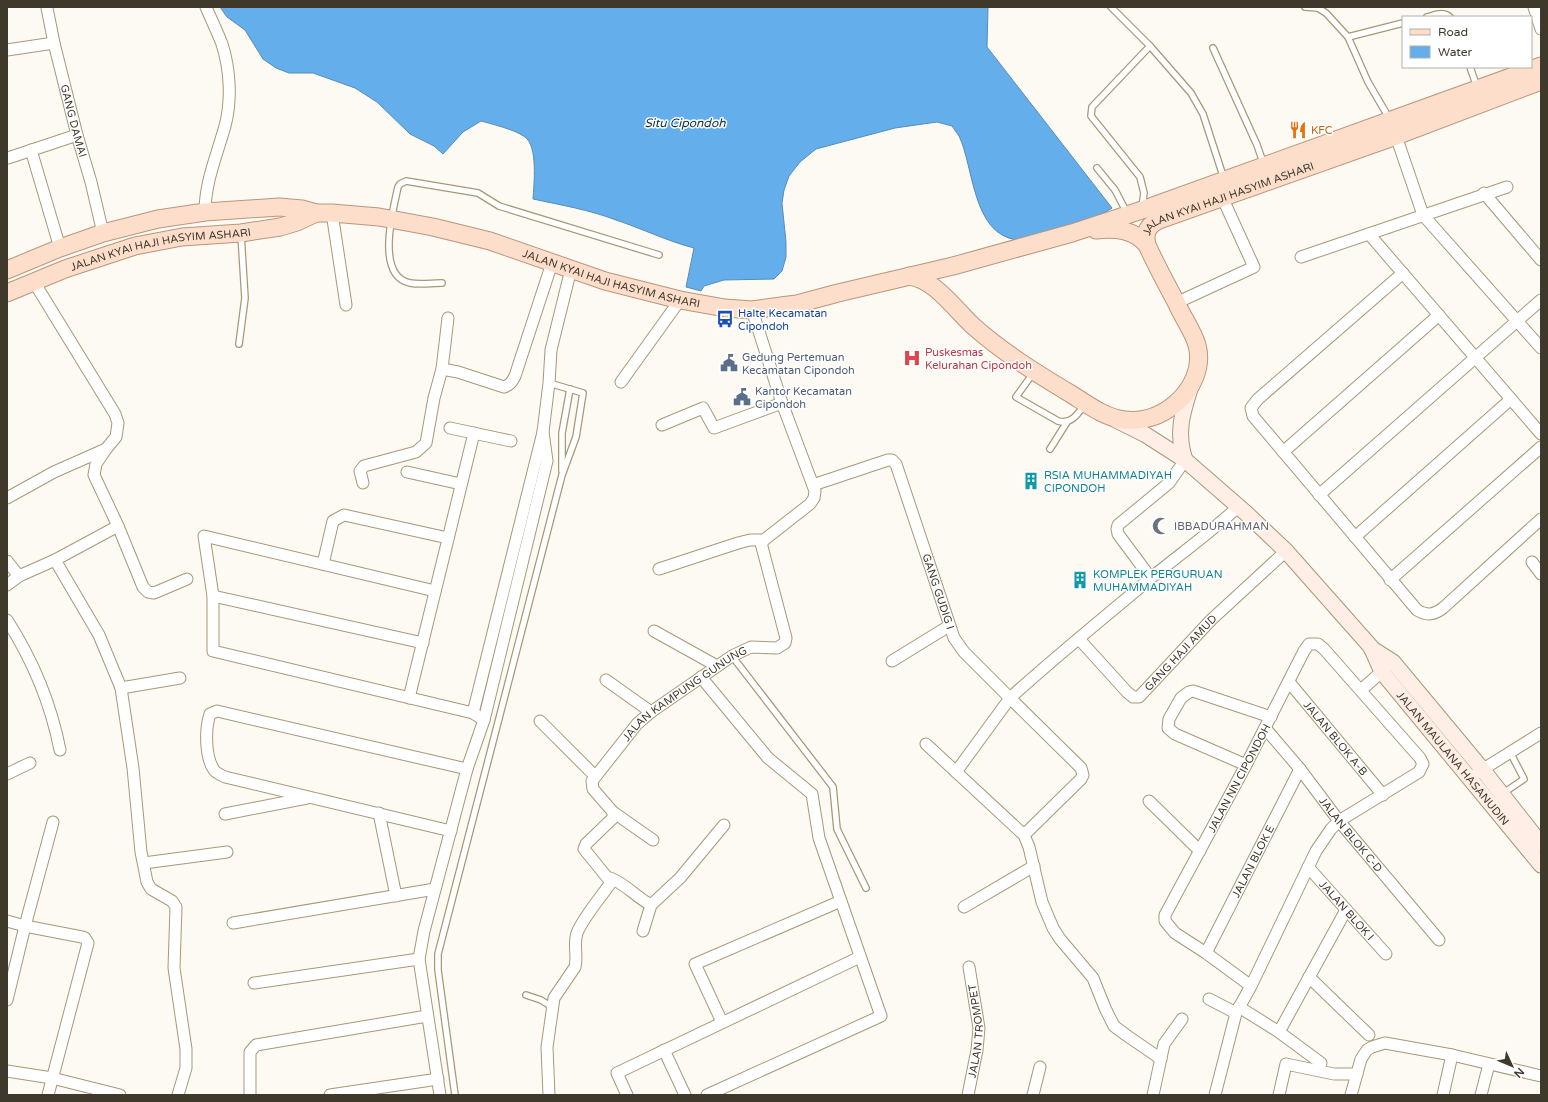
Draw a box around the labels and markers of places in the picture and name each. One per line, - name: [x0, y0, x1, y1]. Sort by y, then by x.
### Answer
- restaurant icon: KFC: [1288, 120, 1308, 140]
- place label: KFC: [1311, 124, 1333, 137]
- place label: Halte Kecamatan Cipondoh: [738, 307, 827, 333]
- bus stop icon: Halte Kecamatan Cipondoh: [715, 309, 735, 329]
- place label: Puskesmas Kelurahan Cipondoh: [925, 346, 1032, 372]
- hospital icon: Puskesmas Kelurahan Cipondoh: [902, 348, 922, 368]
- place label: Gedung Pertemuan Kecamatan Cipondoh: [742, 351, 855, 377]
- public building icon: Gedung Pertemuan Kecamatan Cipondoh: [719, 353, 739, 373]
- place label: Kantor Kecamatan Cipondoh: [755, 385, 852, 411]
- public building icon: Kantor Kecamatan Cipondoh: [732, 387, 752, 407]
- place label: RSIA MUHAMMADIYAH CIPONDOH: [1044, 469, 1172, 495]
- building icon: RSIA MUHAMMADIYAH CIPONDOH: [1021, 471, 1041, 491]
- mosque icon: IBBADURAHMAN: [1151, 516, 1171, 536]
- place label: IBBADURAHMAN: [1174, 520, 1269, 533]
- place label: KOMPLEK PERGURUAN MUHAMMADIYAH: [1093, 568, 1222, 594]
- building icon: KOMPLEK PERGURUAN MUHAMMADIYAH: [1070, 570, 1090, 590]

